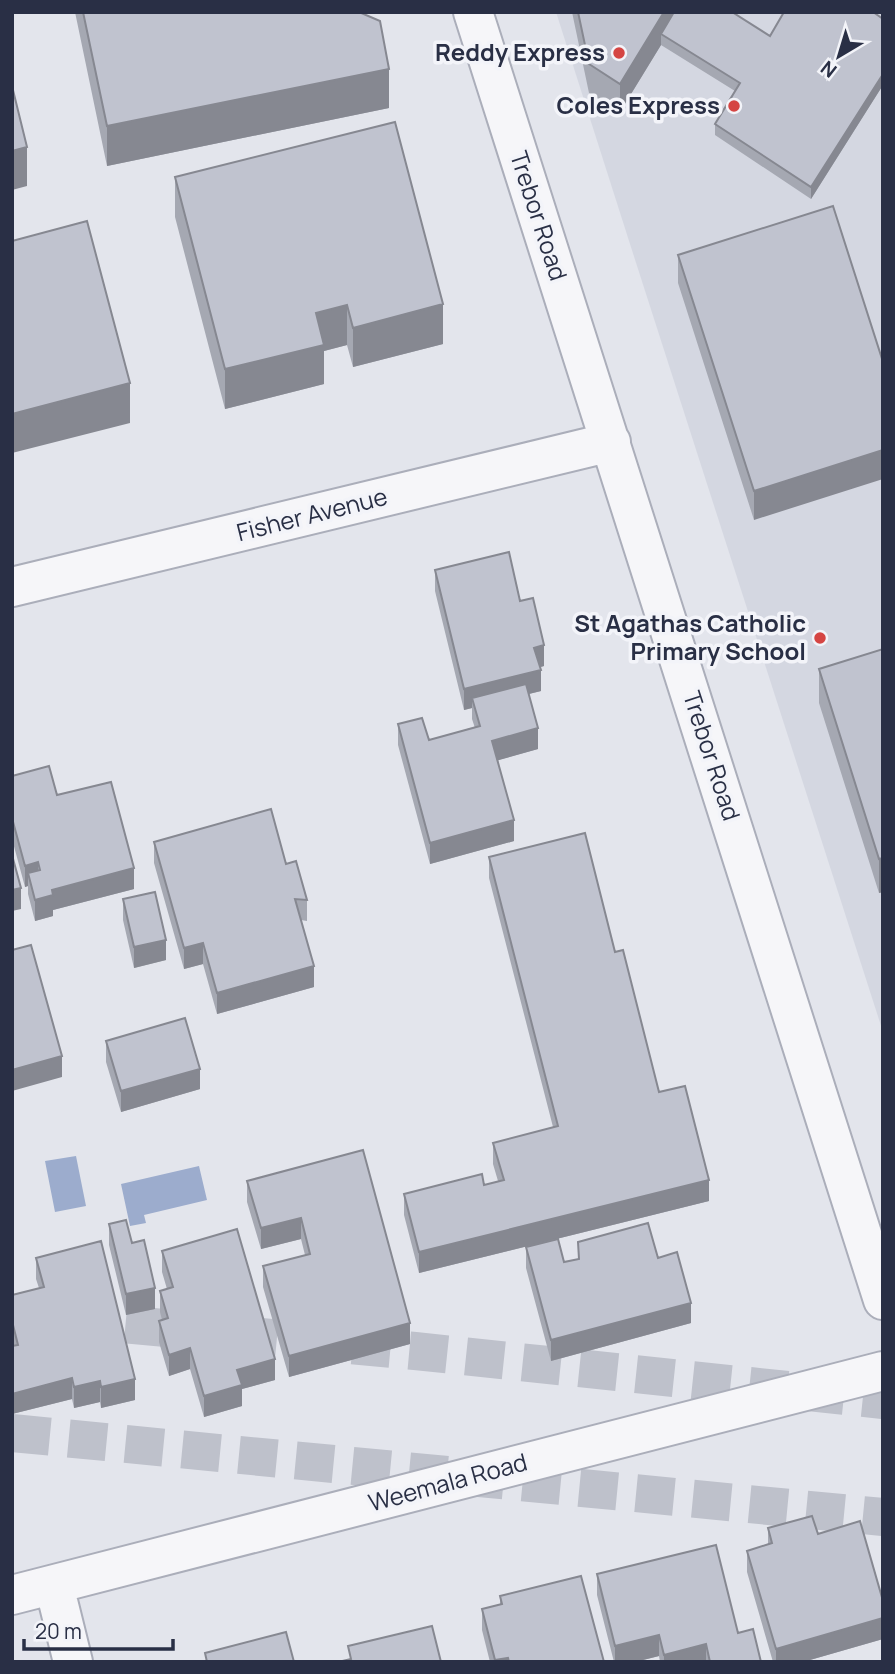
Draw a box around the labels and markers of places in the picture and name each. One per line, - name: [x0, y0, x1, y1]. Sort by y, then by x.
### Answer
- place label: Reddy Express: [435, 35, 605, 68]
- marker: Reddy Express: [611, 45, 627, 61]
- place label: Coles Express: [557, 88, 720, 121]
- marker: Coles Express: [726, 98, 742, 114]
- place label: St Agathas Catholic Primary School: [574, 606, 806, 667]
- marker: St Agathas Catholic Primary School: [812, 630, 828, 646]

